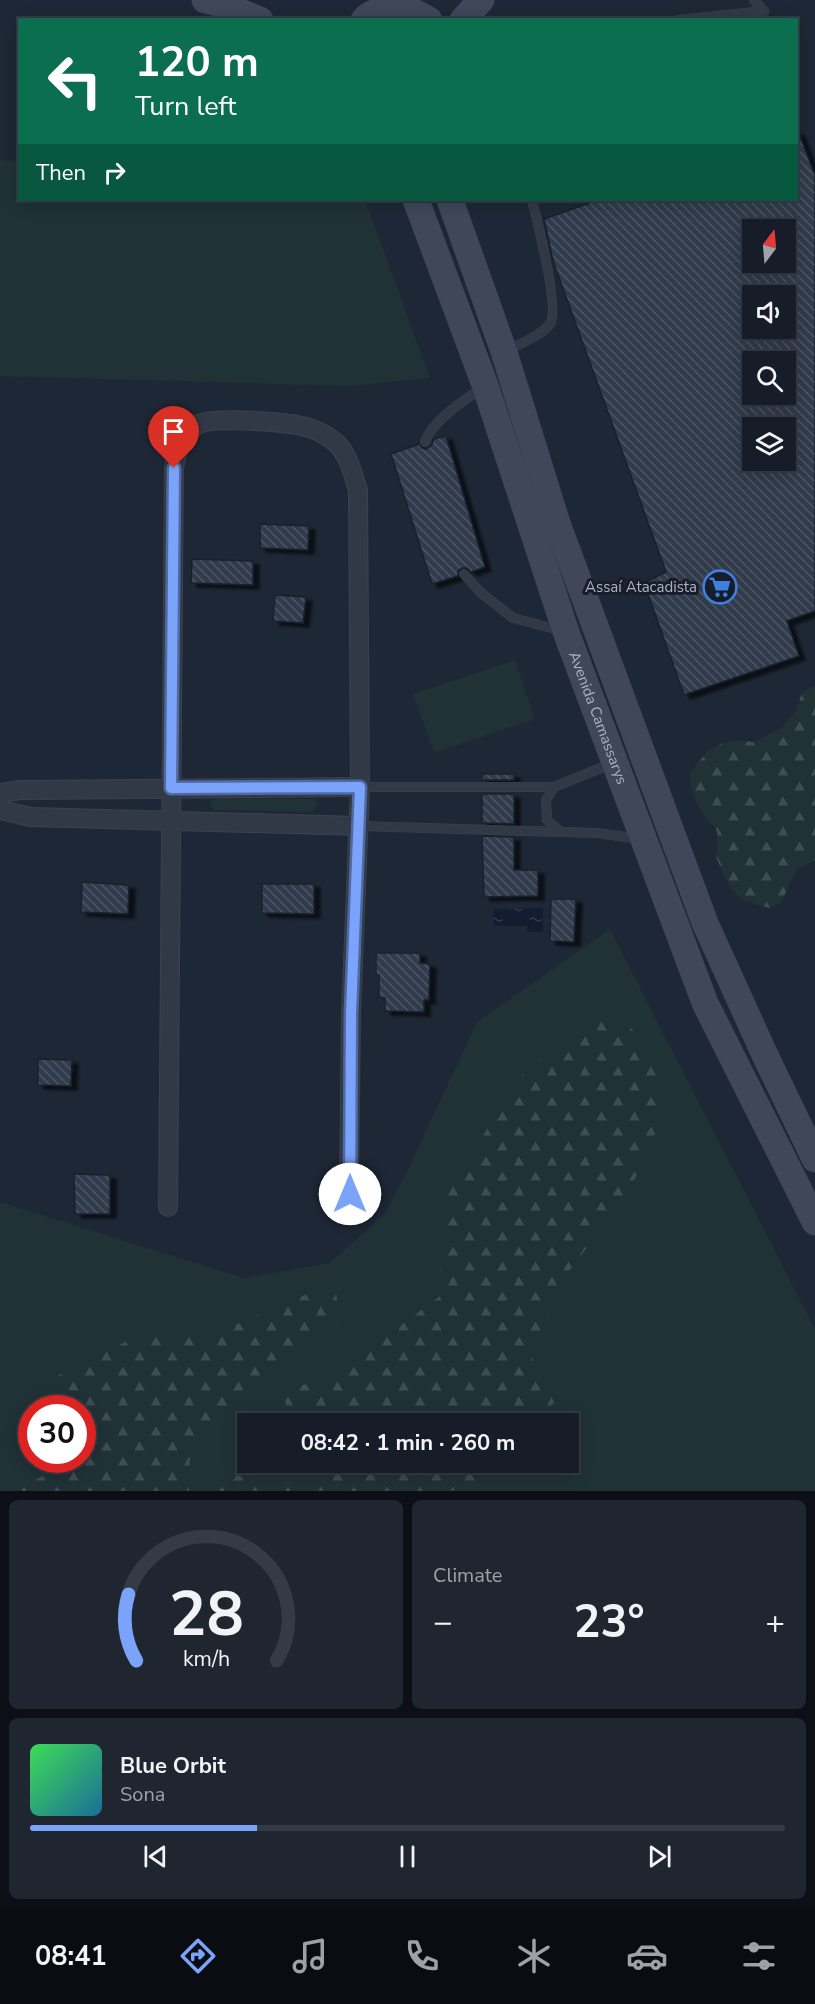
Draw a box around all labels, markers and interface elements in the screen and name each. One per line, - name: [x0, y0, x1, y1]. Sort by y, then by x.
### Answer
- text: 120 m: [135, 34, 259, 91]
- icon: left: [36, 42, 114, 120]
- text: Turn left: [135, 88, 236, 125]
- icon: right: [98, 156, 131, 189]
- text: Then: [36, 158, 86, 188]
- north arrow: [742, 219, 796, 273]
- map controls: [742, 219, 796, 471]
- button: sound: [742, 285, 796, 339]
- button: search: [742, 351, 796, 405]
- pin: [148, 406, 199, 468]
- icon: arrive: [157, 415, 190, 448]
- button: layers: [742, 417, 796, 471]
- supermarket icon: Assaí Atacadista: [702, 569, 738, 605]
- place label: Assaí Atacadista: [585, 577, 697, 597]
- street label: Avenida Camassarys: [564, 649, 632, 787]
- position arrow: [318, 1162, 382, 1226]
- speed limit sign: 30: [18, 1395, 96, 1473]
- text: 08:42 · 1 min · 260 m: [301, 1428, 515, 1458]
- text: Climate: [433, 1562, 502, 1589]
- text: 28: [169, 1572, 243, 1657]
- text: 23°: [573, 1592, 645, 1653]
- text: −: [433, 1600, 453, 1645]
- text: +: [765, 1600, 785, 1645]
- text: km/h: [182, 1645, 230, 1675]
- text: Blue Orbit: [120, 1751, 226, 1781]
- text: Sona: [120, 1781, 165, 1808]
- icon: previous: [139, 1840, 172, 1873]
- icon: pause: [391, 1840, 424, 1873]
- icon: next: [643, 1840, 676, 1873]
- icon: directions: [177, 1935, 219, 1977]
- icon: music: [289, 1935, 331, 1977]
- icon: phone: [401, 1935, 443, 1977]
- icon: climate: [513, 1935, 555, 1977]
- icon: car: [626, 1935, 668, 1977]
- icon: filters: [738, 1935, 780, 1977]
- text: 08:41: [35, 1938, 107, 1975]

